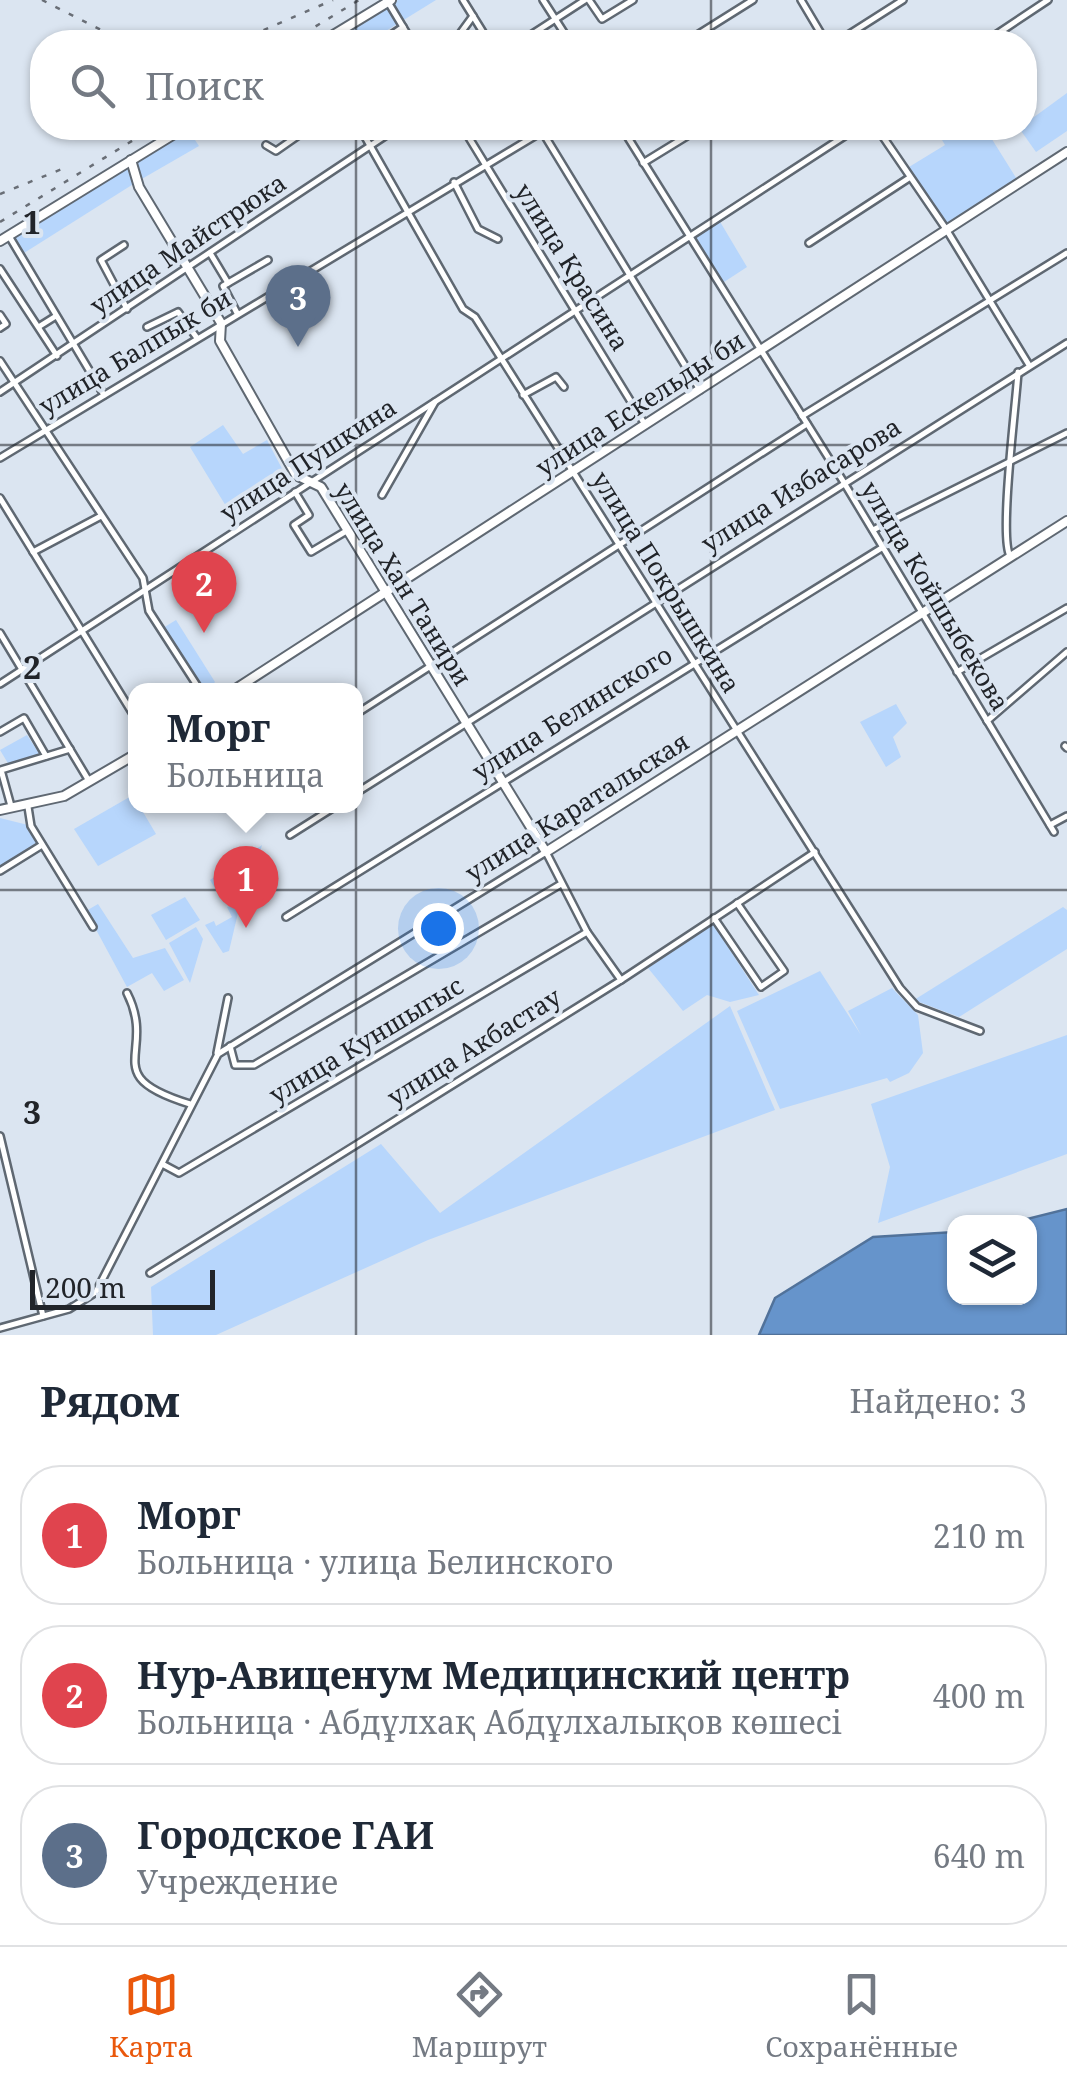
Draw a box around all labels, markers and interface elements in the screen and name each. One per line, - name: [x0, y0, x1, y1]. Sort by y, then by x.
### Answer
- search box: [30, 30, 1037, 140]
- icon: search: [65, 58, 120, 113]
- text: Поиск: [145, 59, 264, 111]
- street label: улица Майстрюка: [83, 165, 292, 322]
- street label: улица Красина: [508, 176, 638, 357]
- text: 1: [23, 200, 41, 243]
- pin: 3: [266, 264, 330, 347]
- street label: улица Балпык би: [32, 280, 237, 422]
- street label: улица Ескельды би: [529, 323, 750, 483]
- street label: улица Пушкина: [213, 389, 402, 529]
- street label: улица Избасарова: [694, 409, 907, 559]
- street label: улица Покрышкина: [585, 464, 749, 699]
- street label: улица Койшыбекова: [854, 474, 1018, 717]
- street label: улица Хан Танири: [327, 475, 480, 692]
- pin: 2: [172, 550, 236, 633]
- street label: улица Белинского: [465, 637, 678, 787]
- text: 2: [23, 645, 41, 688]
- popup: [128, 683, 363, 813]
- text: Морг: [167, 701, 270, 753]
- street label: улица Каратальская: [458, 723, 695, 889]
- text: Больница: [167, 753, 324, 796]
- pin: 1: [214, 846, 278, 928]
- your location: [413, 903, 464, 954]
- street label: улица Куншыгыс: [262, 968, 469, 1111]
- street label: улица Акбастау: [380, 979, 567, 1113]
- text: 3: [23, 1090, 41, 1133]
- map controls: [947, 1215, 1037, 1305]
- button: layers: [947, 1215, 1037, 1305]
- scale bar: [30, 1265, 215, 1310]
- text: 200 m: [45, 1268, 126, 1306]
- text: Рядом: [40, 1372, 180, 1429]
- text: Найдено: 3: [849, 1379, 1027, 1422]
- text: Морг: [137, 1488, 241, 1540]
- text: 1: [65, 1514, 84, 1557]
- text: 210 m: [933, 1514, 1025, 1557]
- text: Больница · улица Белинского: [137, 1540, 613, 1583]
- text: Нур-Авиценум Медицинский центр: [137, 1648, 850, 1700]
- text: 2: [65, 1674, 84, 1717]
- text: 400 m: [933, 1674, 1025, 1717]
- text: Больница · Абдұлхақ Абдұлхалықов көшесі: [137, 1700, 842, 1743]
- text: Городское ГАИ: [137, 1808, 434, 1860]
- text: 3: [65, 1834, 84, 1877]
- text: 640 m: [933, 1834, 1025, 1877]
- text: Учреждение: [137, 1860, 338, 1903]
- tab: Карта: [109, 1967, 193, 2065]
- tab: Маршрут: [412, 1967, 547, 2065]
- tab: Сохранённые: [765, 1967, 958, 2065]

